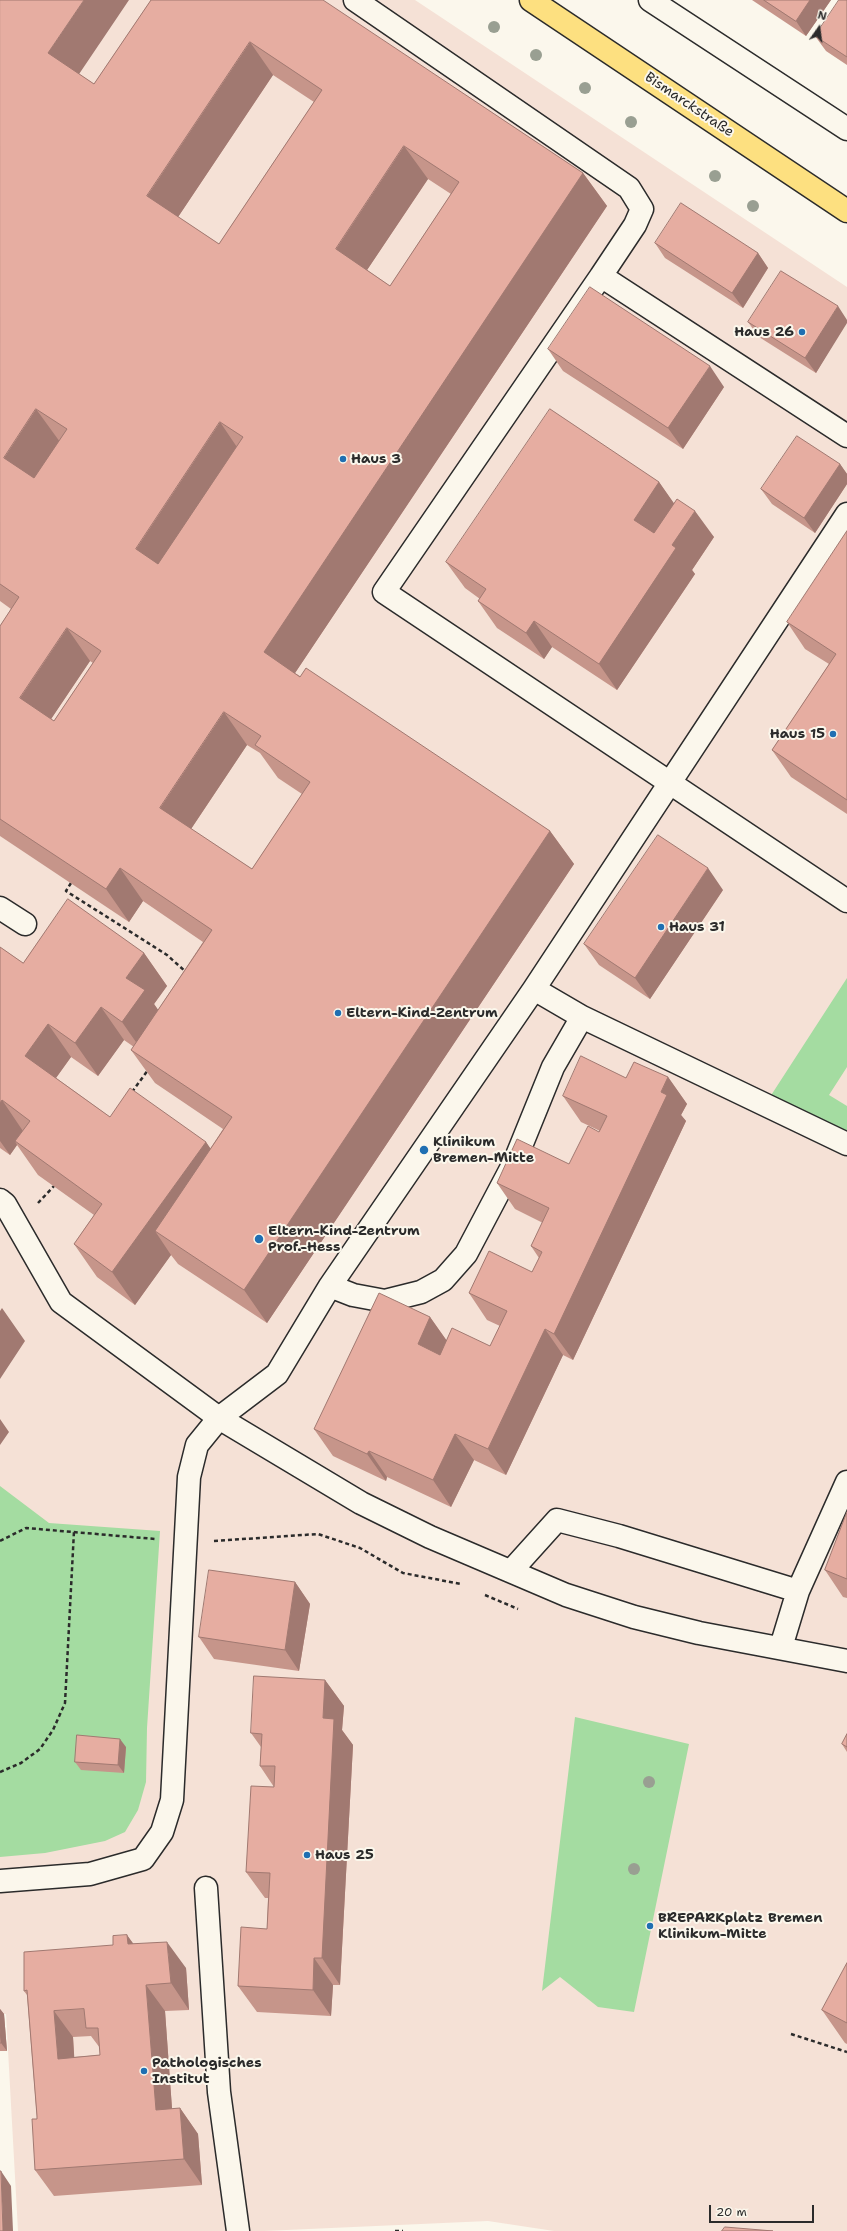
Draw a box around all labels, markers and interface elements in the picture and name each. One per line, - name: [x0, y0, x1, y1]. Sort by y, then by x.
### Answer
- north arrow: [799, 8, 839, 48]
- text: N: [816, 8, 828, 24]
- street label: Bismarckstraße: [641, 69, 737, 141]
- place label: Haus 26: [734, 324, 794, 340]
- marker: Haus 26: [797, 327, 807, 337]
- place label: Haus 3: [351, 451, 401, 467]
- marker: Haus 3: [338, 454, 348, 464]
- place label: Haus 15: [770, 726, 825, 742]
- marker: Haus 15: [828, 729, 838, 739]
- place label: Haus 31: [669, 919, 725, 935]
- marker: Haus 31: [656, 922, 666, 932]
- place label: Eltern-Kind-Zentrum: [346, 1005, 498, 1021]
- marker: Eltern-Kind-Zentrum: [333, 1008, 343, 1018]
- place label: Klinikum Bremen-Mitte: [433, 1134, 534, 1166]
- marker: Klinikum Bremen-Mitte: [418, 1144, 430, 1156]
- place label: Eltern-Kind-Zentrum Prof.-Hess: [268, 1223, 420, 1256]
- marker: Eltern-Kind-Zentrum Prof.-Hess: [253, 1233, 265, 1245]
- place label: Haus 25: [315, 1847, 374, 1863]
- marker: Haus 25: [302, 1850, 312, 1860]
- place label: BREPARKplatz Bremen Klinikum-Mitte: [658, 1910, 822, 1942]
- marker: BREPARKplatz Bremen Klinikum-Mitte: [645, 1921, 655, 1931]
- place label: Pathologisches Institut: [152, 2055, 262, 2088]
- marker: Pathologisches Institut: [139, 2066, 149, 2076]
- scale bar: [711, 2197, 816, 2223]
- text: 20 m: [716, 2204, 747, 2220]

